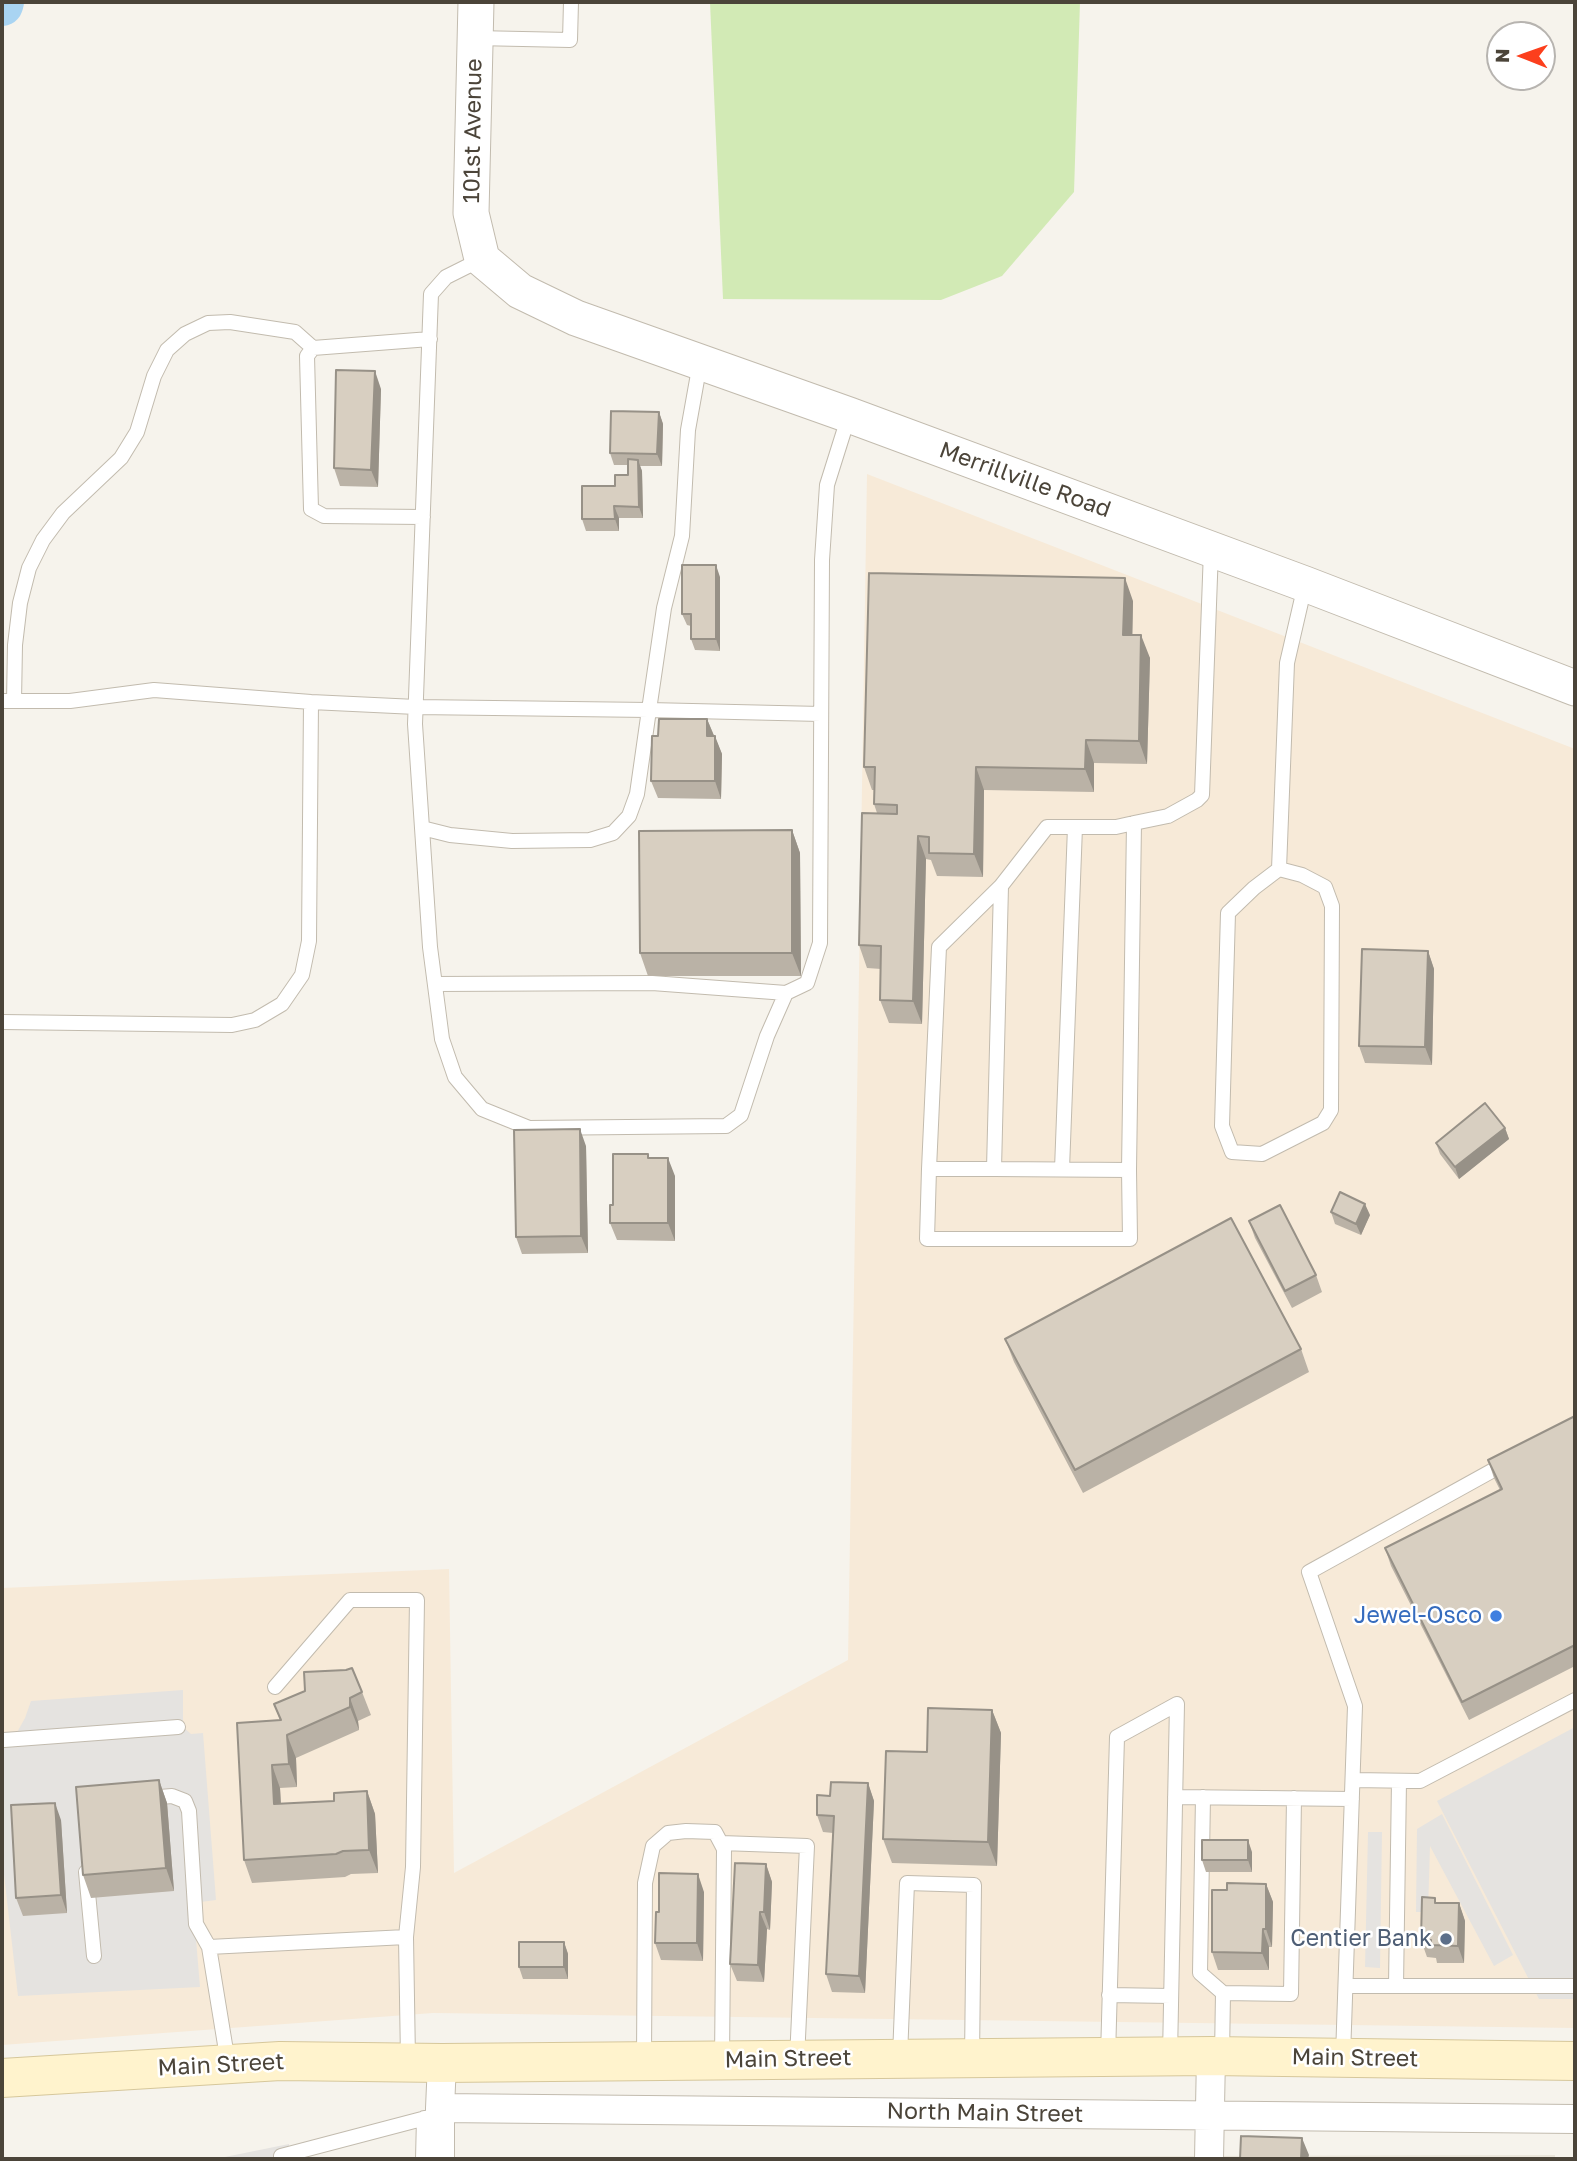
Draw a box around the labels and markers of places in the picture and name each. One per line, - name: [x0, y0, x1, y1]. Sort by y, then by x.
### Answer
- place label: Jewel-Osco: [1354, 1602, 1482, 1630]
- marker: Jewel-Osco: [1488, 1608, 1504, 1624]
- place label: Centier Bank: [1290, 1925, 1432, 1953]
- marker: Centier Bank: [1438, 1931, 1454, 1947]

